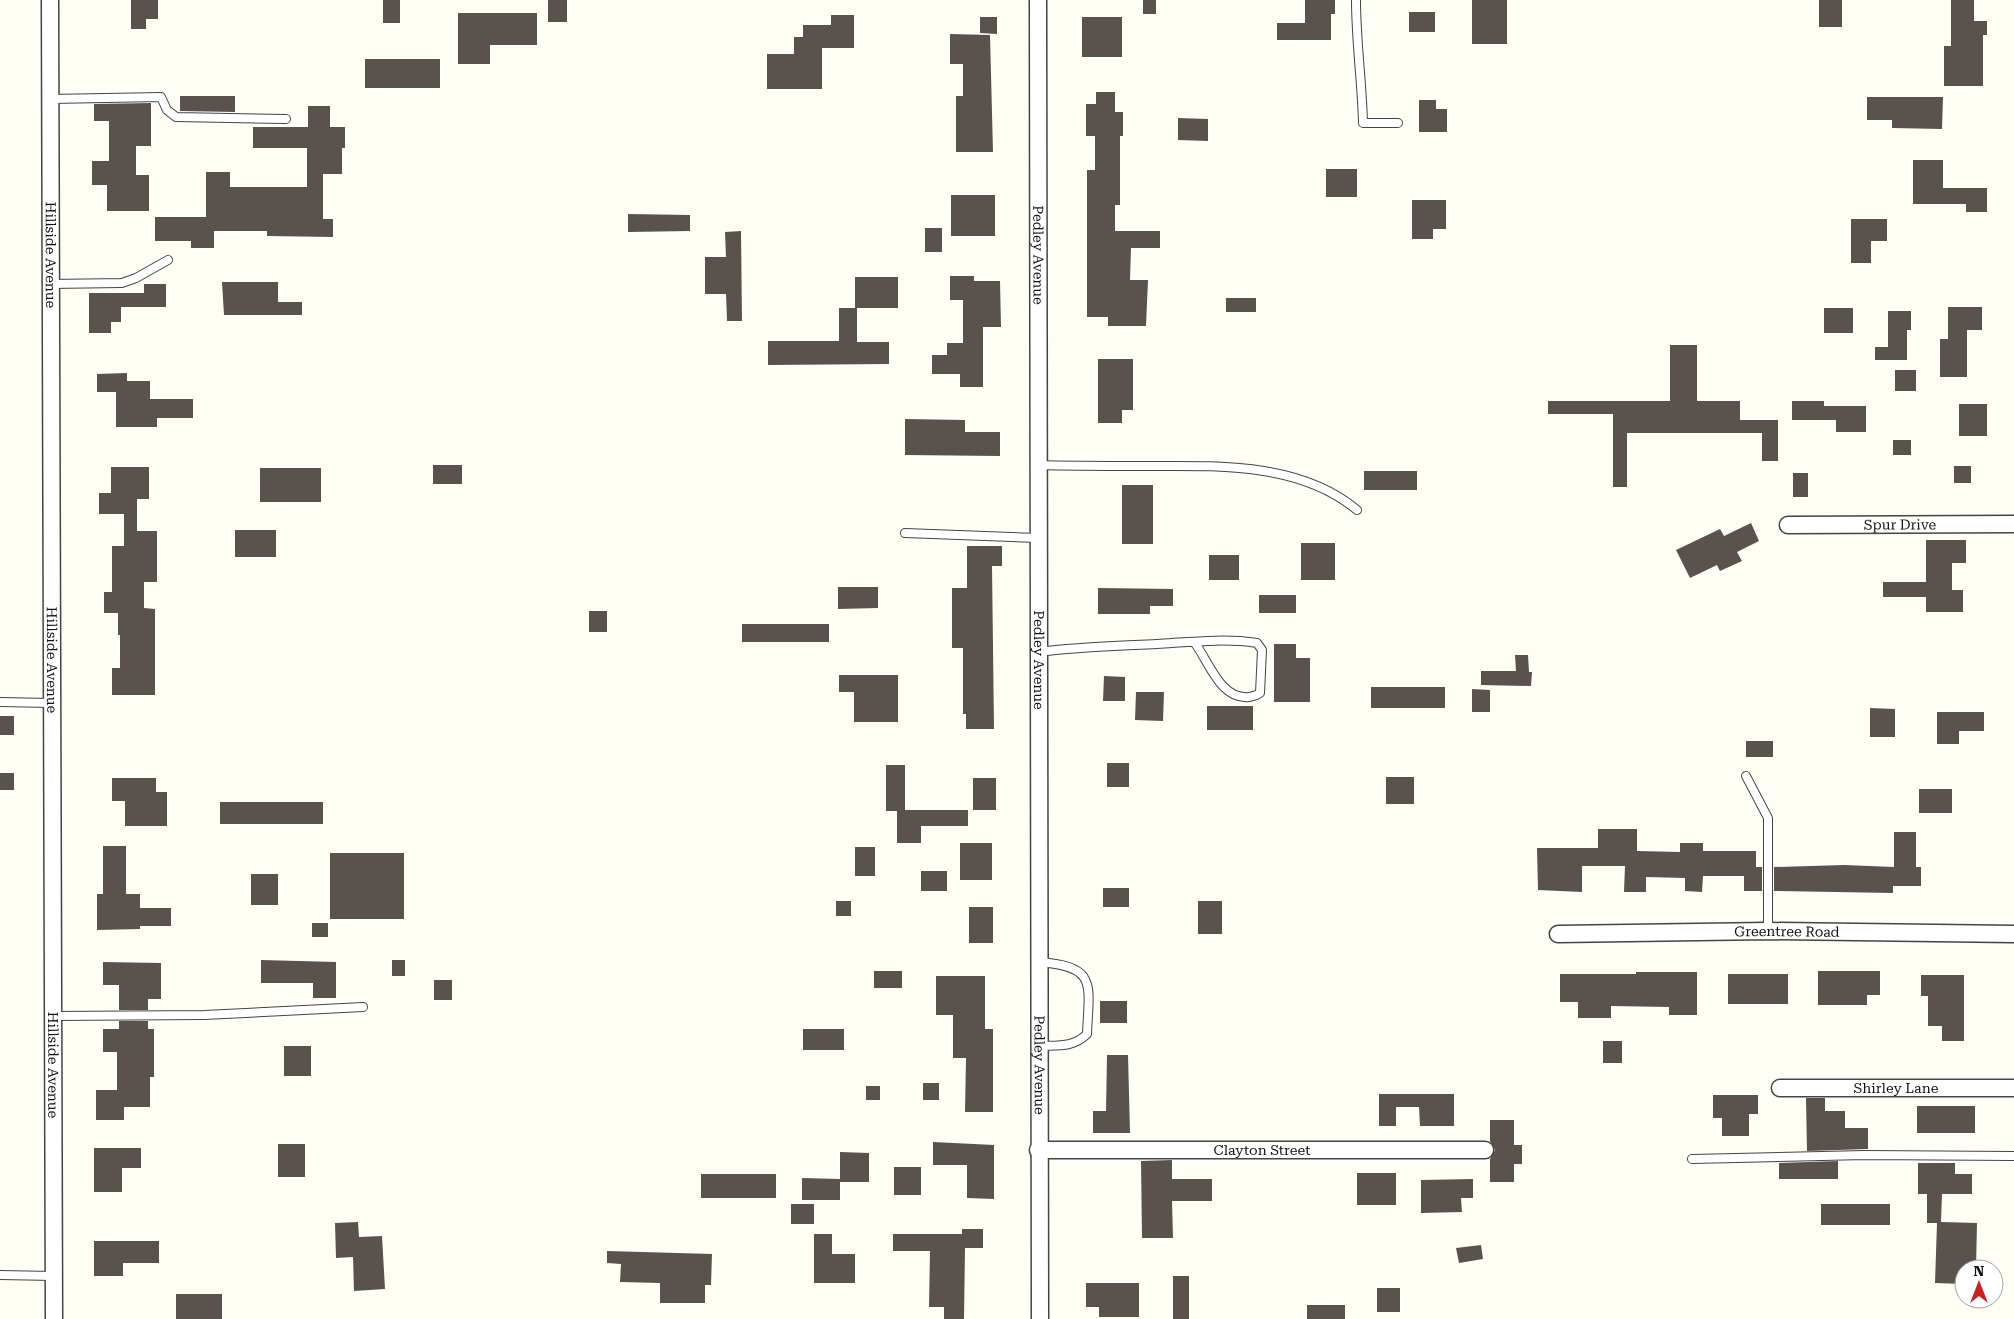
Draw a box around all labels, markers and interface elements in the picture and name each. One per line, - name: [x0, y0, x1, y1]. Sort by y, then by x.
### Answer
- street label: Hillside Avenue: [43, 202, 59, 309]
- street label: Pedley Avenue: [1030, 205, 1046, 305]
- street label: Spur Drive: [1864, 516, 1937, 533]
- street label: Hillside Avenue: [44, 607, 60, 714]
- street label: Pedley Avenue: [1031, 610, 1047, 710]
- street label: Greentree Road: [1734, 923, 1840, 940]
- street label: Hillside Avenue: [45, 1012, 61, 1119]
- street label: Pedley Avenue: [1032, 1015, 1048, 1115]
- street label: Shirley Lane: [1854, 1080, 1939, 1096]
- street label: Clayton Street: [1214, 1142, 1310, 1158]
- north arrow: [1954, 1259, 2004, 1309]
- text: N: [1974, 1263, 1985, 1279]

